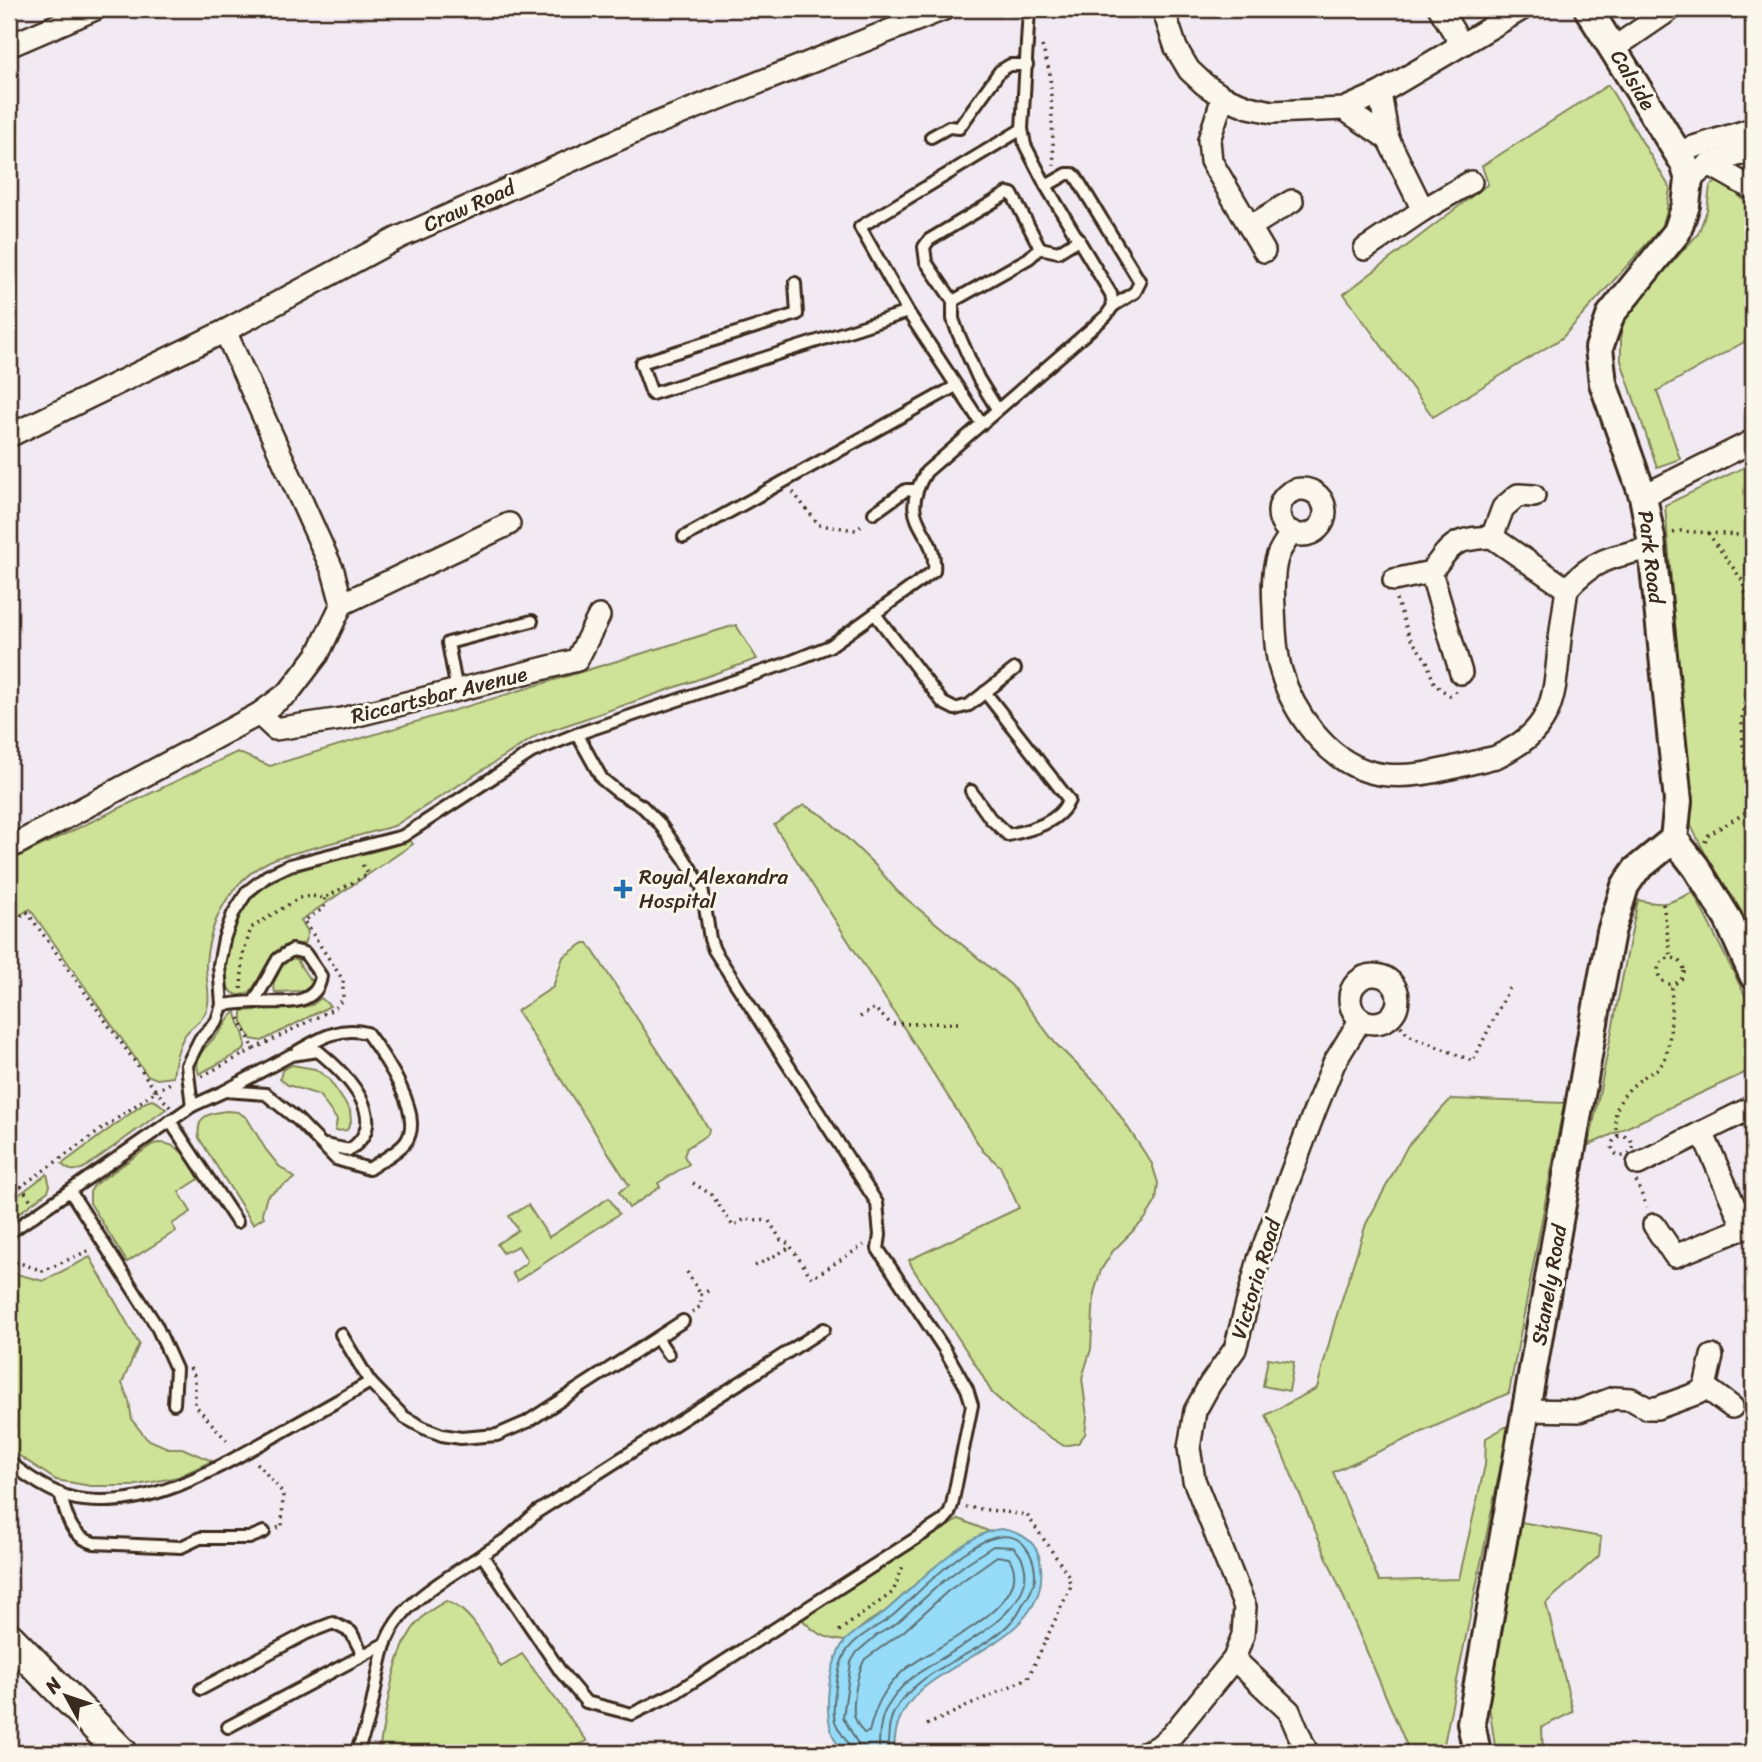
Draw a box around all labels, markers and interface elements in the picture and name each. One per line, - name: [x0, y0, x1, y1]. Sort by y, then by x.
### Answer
- street label: Calside: [1600, 42, 1666, 118]
- street label: Craw Road: [417, 168, 523, 243]
- street label: Park Road: [1626, 508, 1676, 608]
- street label: Riccartsbar Avenue: [347, 655, 531, 735]
- place label: Royal Alexandra Hospital: [639, 858, 788, 920]
- marker: Royal Alexandra Hospital: [613, 879, 633, 899]
- street label: Victoria Road: [1220, 1212, 1293, 1344]
- street label: Stanely Road: [1520, 1220, 1579, 1348]
- north arrow: [32, 1660, 102, 1730]
- text: N: [36, 1669, 71, 1702]

